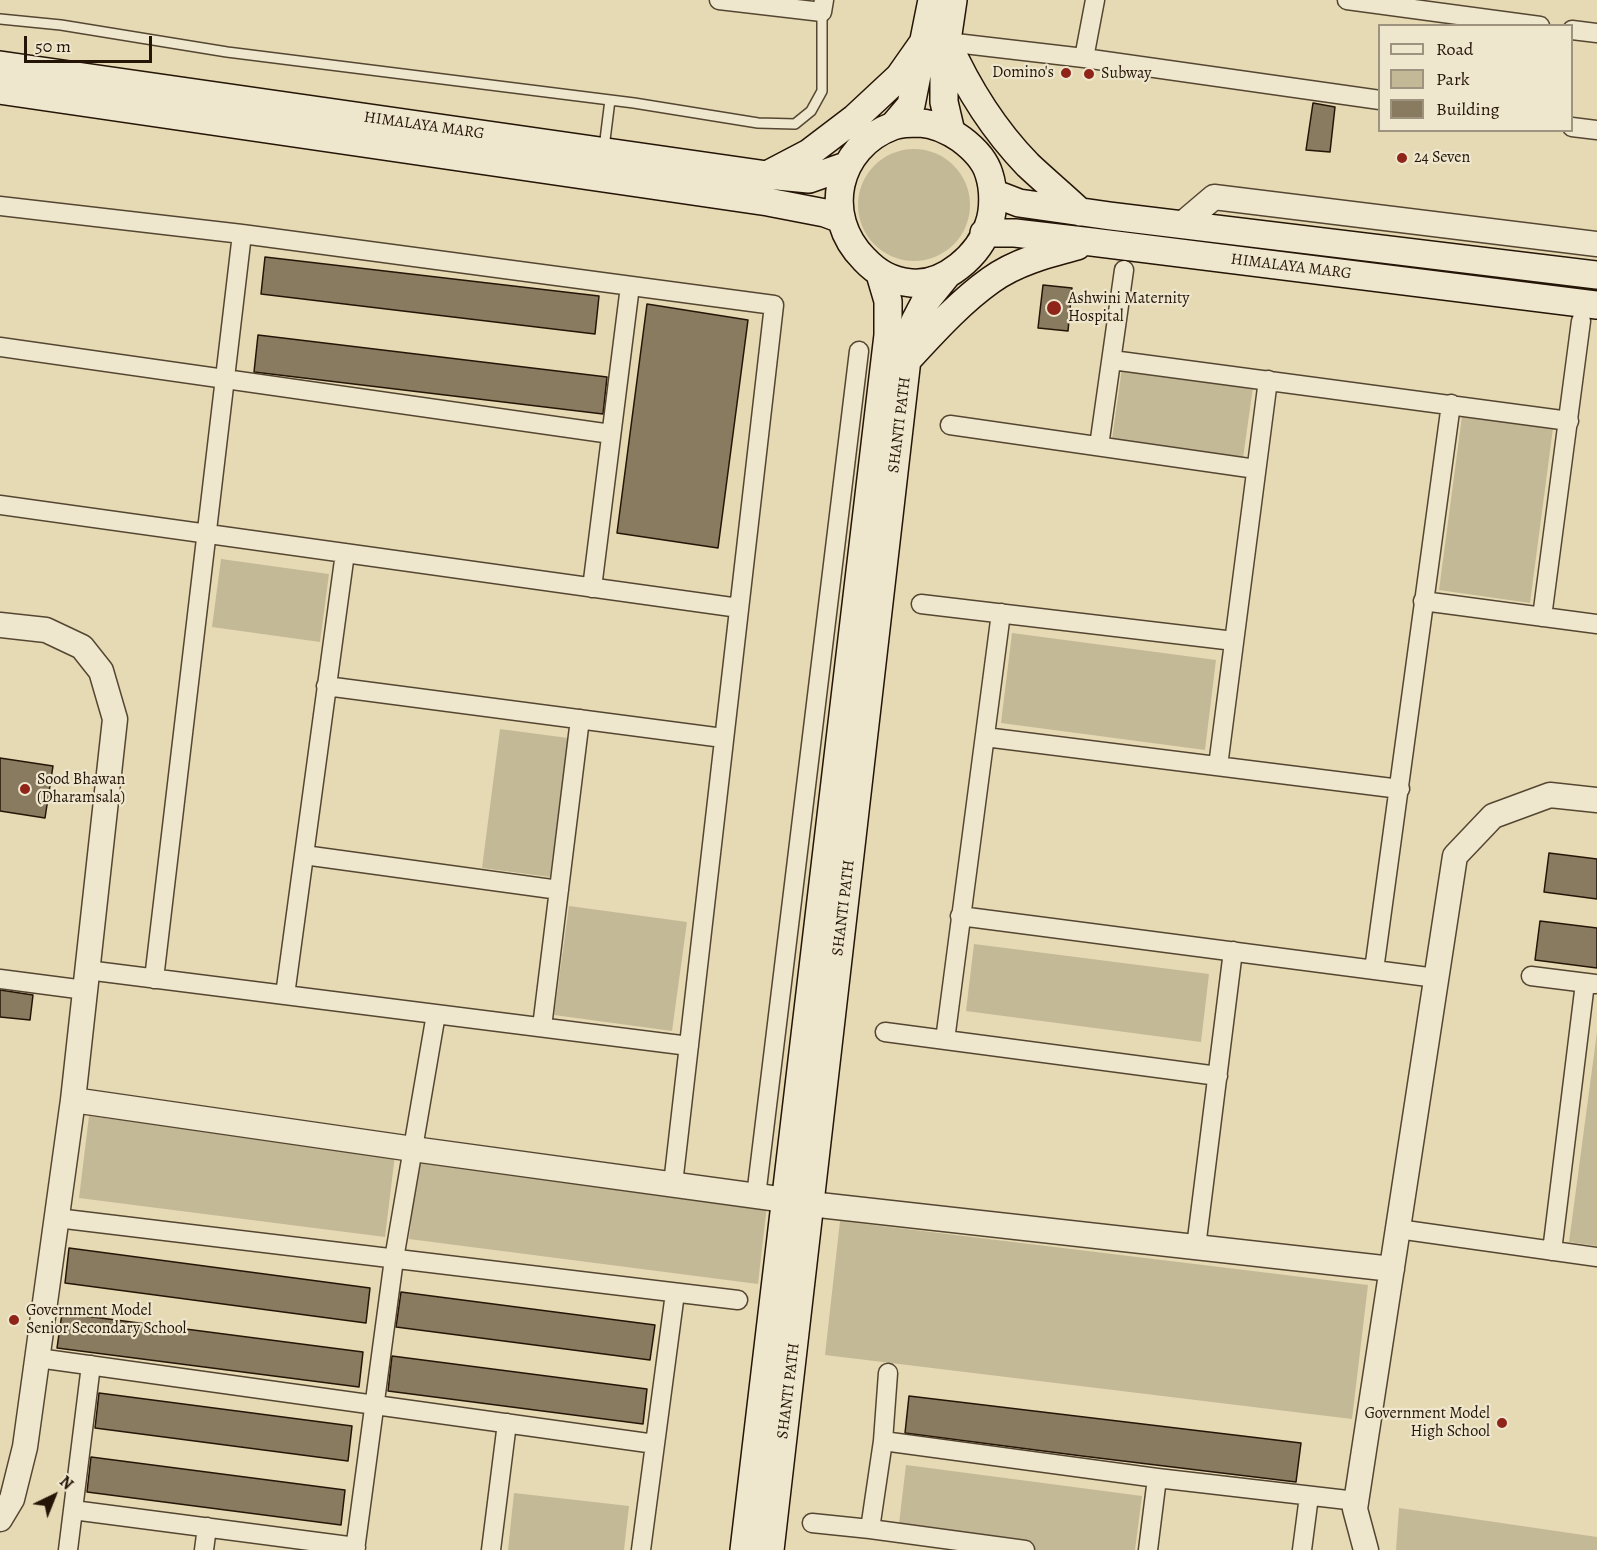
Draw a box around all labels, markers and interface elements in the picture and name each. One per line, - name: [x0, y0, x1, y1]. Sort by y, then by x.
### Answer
- scale bar: [27, 24, 154, 62]
- legend: [1378, 24, 1573, 132]
- text: 50 m: [35, 34, 71, 58]
- text: Road: [1436, 37, 1473, 61]
- place label: Domino's: [992, 63, 1054, 83]
- place label: Subway: [1101, 64, 1151, 84]
- marker: Domino's: [1059, 66, 1073, 80]
- marker: Subway: [1082, 67, 1096, 81]
- text: Park: [1436, 67, 1470, 91]
- text: Building: [1436, 97, 1500, 121]
- street label: HIMALAYA MARG: [362, 108, 486, 144]
- place label: 24 Seven: [1414, 148, 1470, 168]
- marker: 24 Seven: [1395, 151, 1409, 165]
- street label: HIMALAYA MARG: [1229, 250, 1353, 284]
- place label: Ashwini Maternity Hospital: [1068, 289, 1189, 327]
- marker: Ashwini Maternity Hospital: [1045, 299, 1063, 317]
- street label: SHANTI PATH: [885, 376, 915, 474]
- place label: Sood Bhawan (Dharamsala): [37, 770, 125, 808]
- marker: Sood Bhawan (Dharamsala): [18, 782, 32, 796]
- street label: SHANTI PATH: [829, 859, 859, 957]
- place label: Government Model Senior Secondary School: [26, 1301, 187, 1339]
- marker: Government Model Senior Secondary School: [7, 1313, 21, 1327]
- street label: SHANTI PATH: [774, 1342, 804, 1440]
- place label: Government Model High School: [1364, 1404, 1490, 1442]
- marker: Government Model High School: [1495, 1416, 1509, 1430]
- north arrow: [24, 1466, 84, 1526]
- text: N: [55, 1471, 78, 1495]

